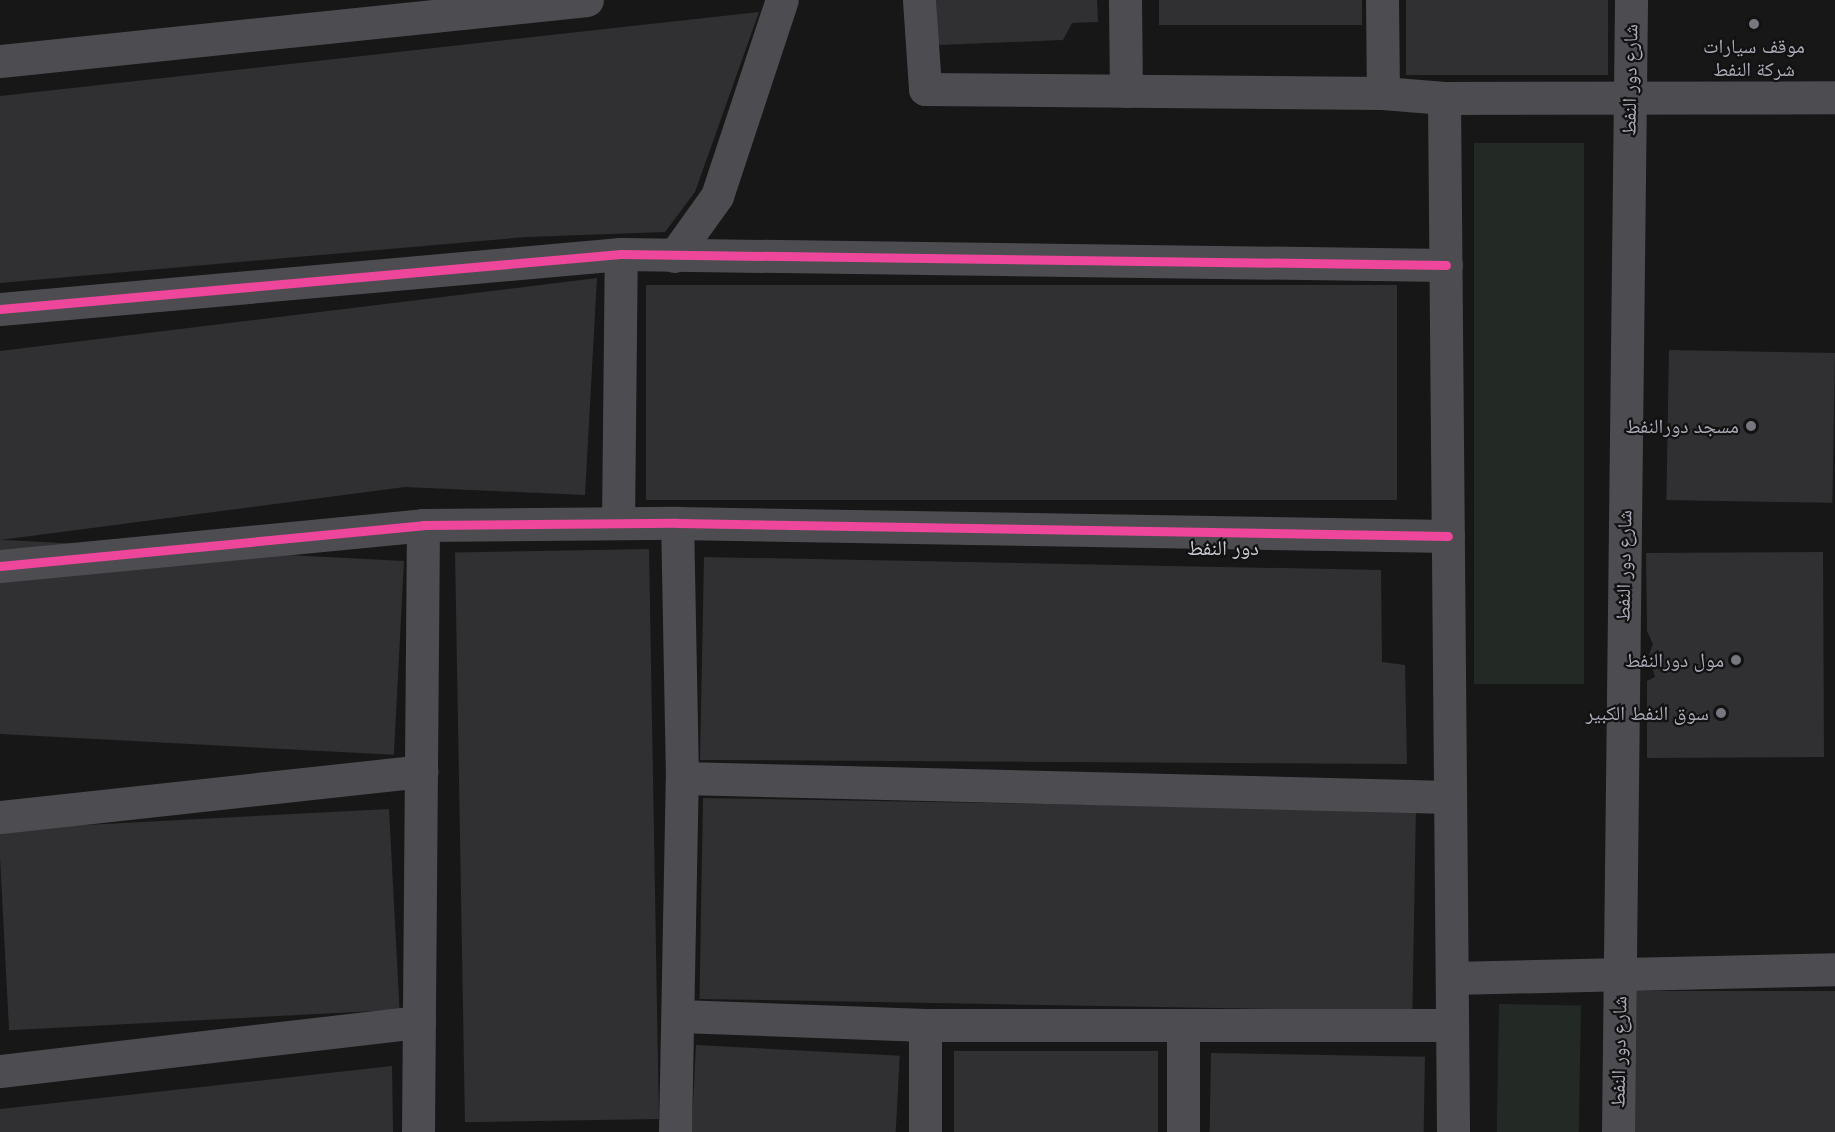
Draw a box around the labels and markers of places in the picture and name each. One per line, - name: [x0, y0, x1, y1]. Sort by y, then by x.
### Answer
- marker: موقف سيارات شركة النفط: [1747, 17, 1761, 31]
- place label: موقف سيارات شركة النفط: [1703, 34, 1805, 81]
- place label: مسجد دورالنفط: [1625, 414, 1739, 438]
- marker: مسجد دورالنفط: [1744, 419, 1758, 433]
- place label: مول دورالنفط: [1625, 648, 1724, 672]
- marker: مول دورالنفط: [1729, 653, 1743, 667]
- place label: سوق النفط الكبير: [1586, 701, 1709, 725]
- marker: سوق النفط الكبير: [1714, 706, 1728, 720]

